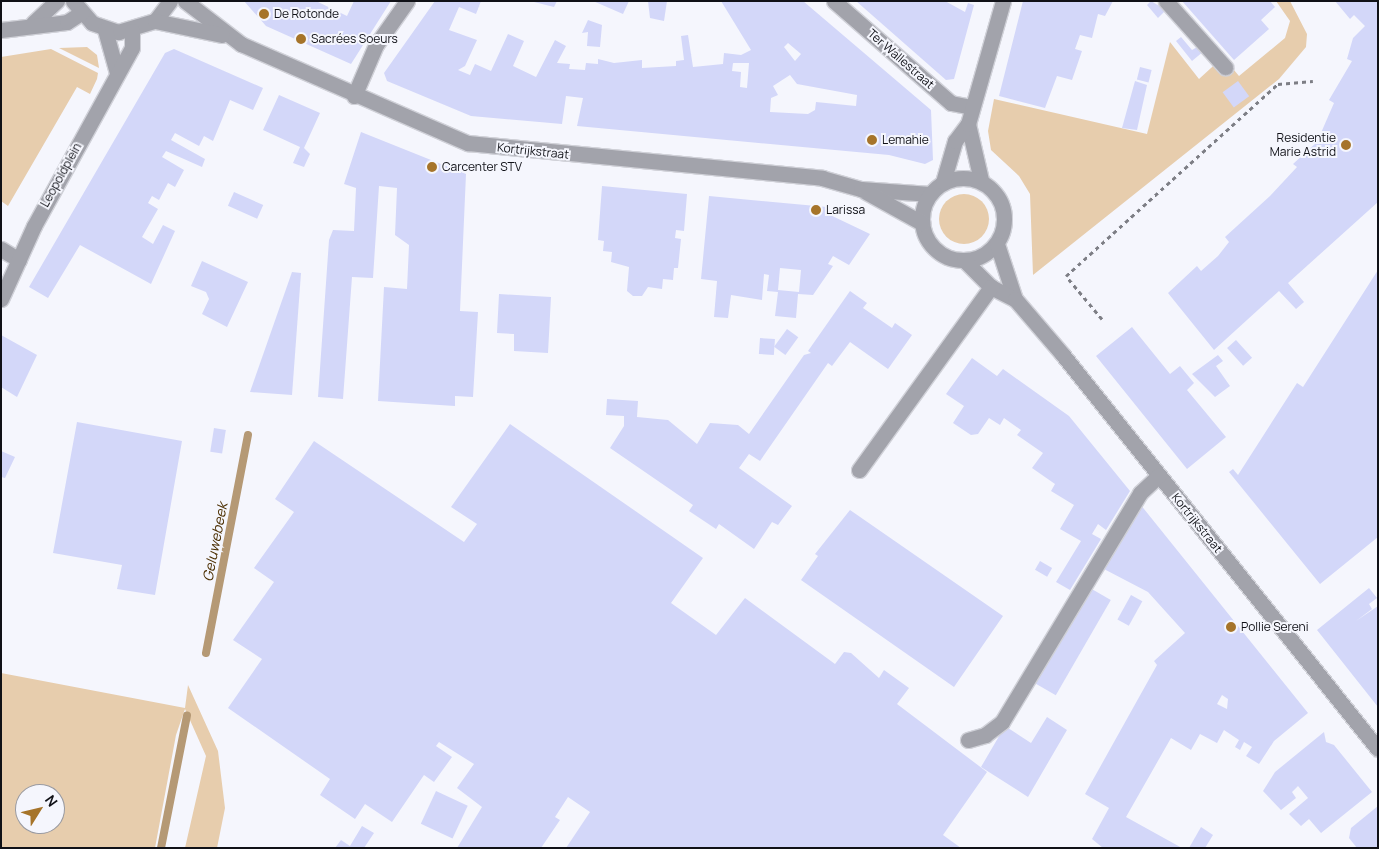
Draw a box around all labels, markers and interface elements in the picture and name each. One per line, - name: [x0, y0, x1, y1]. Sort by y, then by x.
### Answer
- place label: De Rotonde: [274, 7, 339, 21]
- marker: De Rotonde: [258, 8, 270, 20]
- street label: Ter Wallestraat: [865, 26, 937, 92]
- place label: Sacrées Soeurs: [311, 32, 398, 46]
- marker: Sacrées Soeurs: [295, 33, 307, 45]
- place label: Residentie Marie Astrid: [1270, 131, 1336, 159]
- place label: Lemahie: [882, 133, 929, 147]
- marker: Lemahie: [866, 134, 878, 146]
- marker: Residentie Marie Astrid: [1340, 139, 1352, 151]
- street label: Leopoldplein: [37, 140, 85, 210]
- street label: Kortrijkstraat: [496, 140, 570, 162]
- place label: Carcenter STV: [442, 160, 522, 174]
- marker: Carcenter STV: [426, 161, 438, 173]
- place label: Larissa: [826, 203, 865, 217]
- marker: Larissa: [810, 204, 822, 216]
- street label: Kortrijkstraat: [1169, 490, 1225, 556]
- water label: Geluwebeek: [199, 501, 231, 583]
- place label: Pollie Sereni: [1241, 620, 1309, 634]
- marker: Pollie Sereni: [1225, 621, 1237, 633]
- north arrow: [15, 784, 65, 834]
- text: N: [41, 791, 62, 810]

